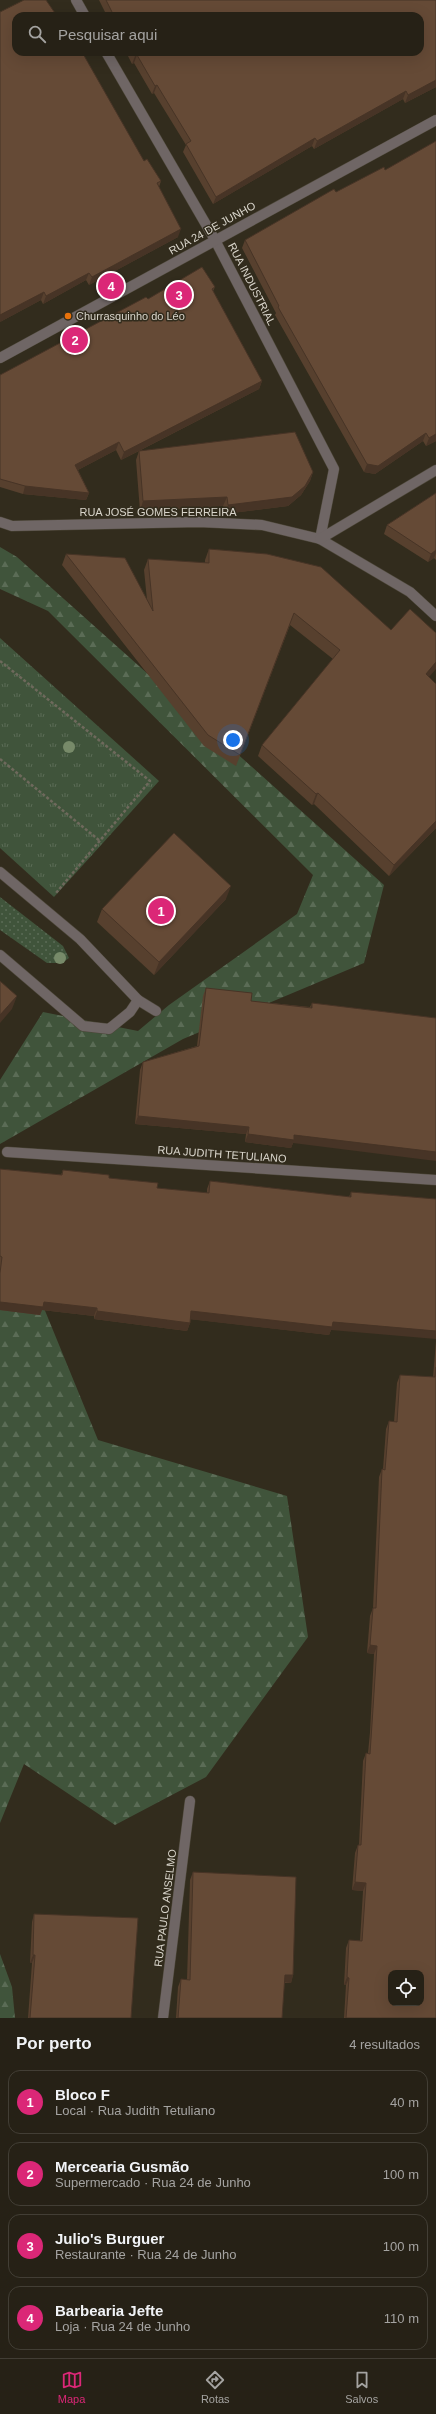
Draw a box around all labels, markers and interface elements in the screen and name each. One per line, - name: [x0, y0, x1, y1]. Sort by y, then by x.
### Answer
- search box: [12, 12, 424, 56]
- icon: search: [26, 23, 48, 45]
- text: Pesquisar aqui: [58, 26, 157, 43]
- street label: RUA 24 DE JUNHO: [167, 199, 258, 257]
- street label: RUA INDUSTRIAL: [226, 241, 278, 327]
- pin: 4: [98, 271, 124, 301]
- pin: 3: [166, 280, 192, 310]
- place label: Churrasquinho do Léo: [76, 310, 185, 322]
- marker: Churrasquinho do Léo: [63, 311, 73, 321]
- pin: 2: [62, 325, 88, 355]
- street label: RUA JOSÉ GOMES FERREIRA: [79, 506, 237, 518]
- your location: [223, 730, 243, 750]
- pin: 1: [148, 896, 174, 926]
- street label: RUA JUDITH TETULIANO: [157, 1144, 287, 1165]
- street label: RUA PAULO ANSELMO: [152, 1848, 178, 1967]
- map controls: [388, 1970, 424, 2006]
- button: locate: [388, 1970, 424, 2006]
- text: Por perto: [16, 2034, 92, 2053]
- text: 4 resultados: [349, 2037, 420, 2052]
- text: Bloco F: [55, 2086, 110, 2103]
- text: 1: [26, 2095, 34, 2110]
- text: 40 m: [390, 2095, 419, 2110]
- text: Local · Rua Judith Tetuliano: [55, 2103, 215, 2118]
- text: Mercearia Gusmão: [55, 2158, 189, 2175]
- text: 2: [26, 2167, 34, 2182]
- text: 100 m: [383, 2167, 419, 2182]
- text: Supermercado · Rua 24 de Junho: [55, 2175, 251, 2190]
- text: Julio's Burguer: [55, 2230, 164, 2247]
- text: 3: [26, 2239, 34, 2254]
- text: 100 m: [383, 2239, 419, 2254]
- text: Restaurante · Rua 24 de Junho: [55, 2247, 236, 2262]
- text: Barbearia Jefte: [55, 2302, 163, 2319]
- text: 4: [26, 2311, 34, 2326]
- text: 110 m: [384, 2311, 419, 2326]
- text: Loja · Rua 24 de Junho: [55, 2319, 190, 2334]
- tab: Mapa: [58, 2369, 85, 2405]
- tab: Rotas: [201, 2369, 230, 2405]
- tab: Salvos: [345, 2369, 378, 2405]

